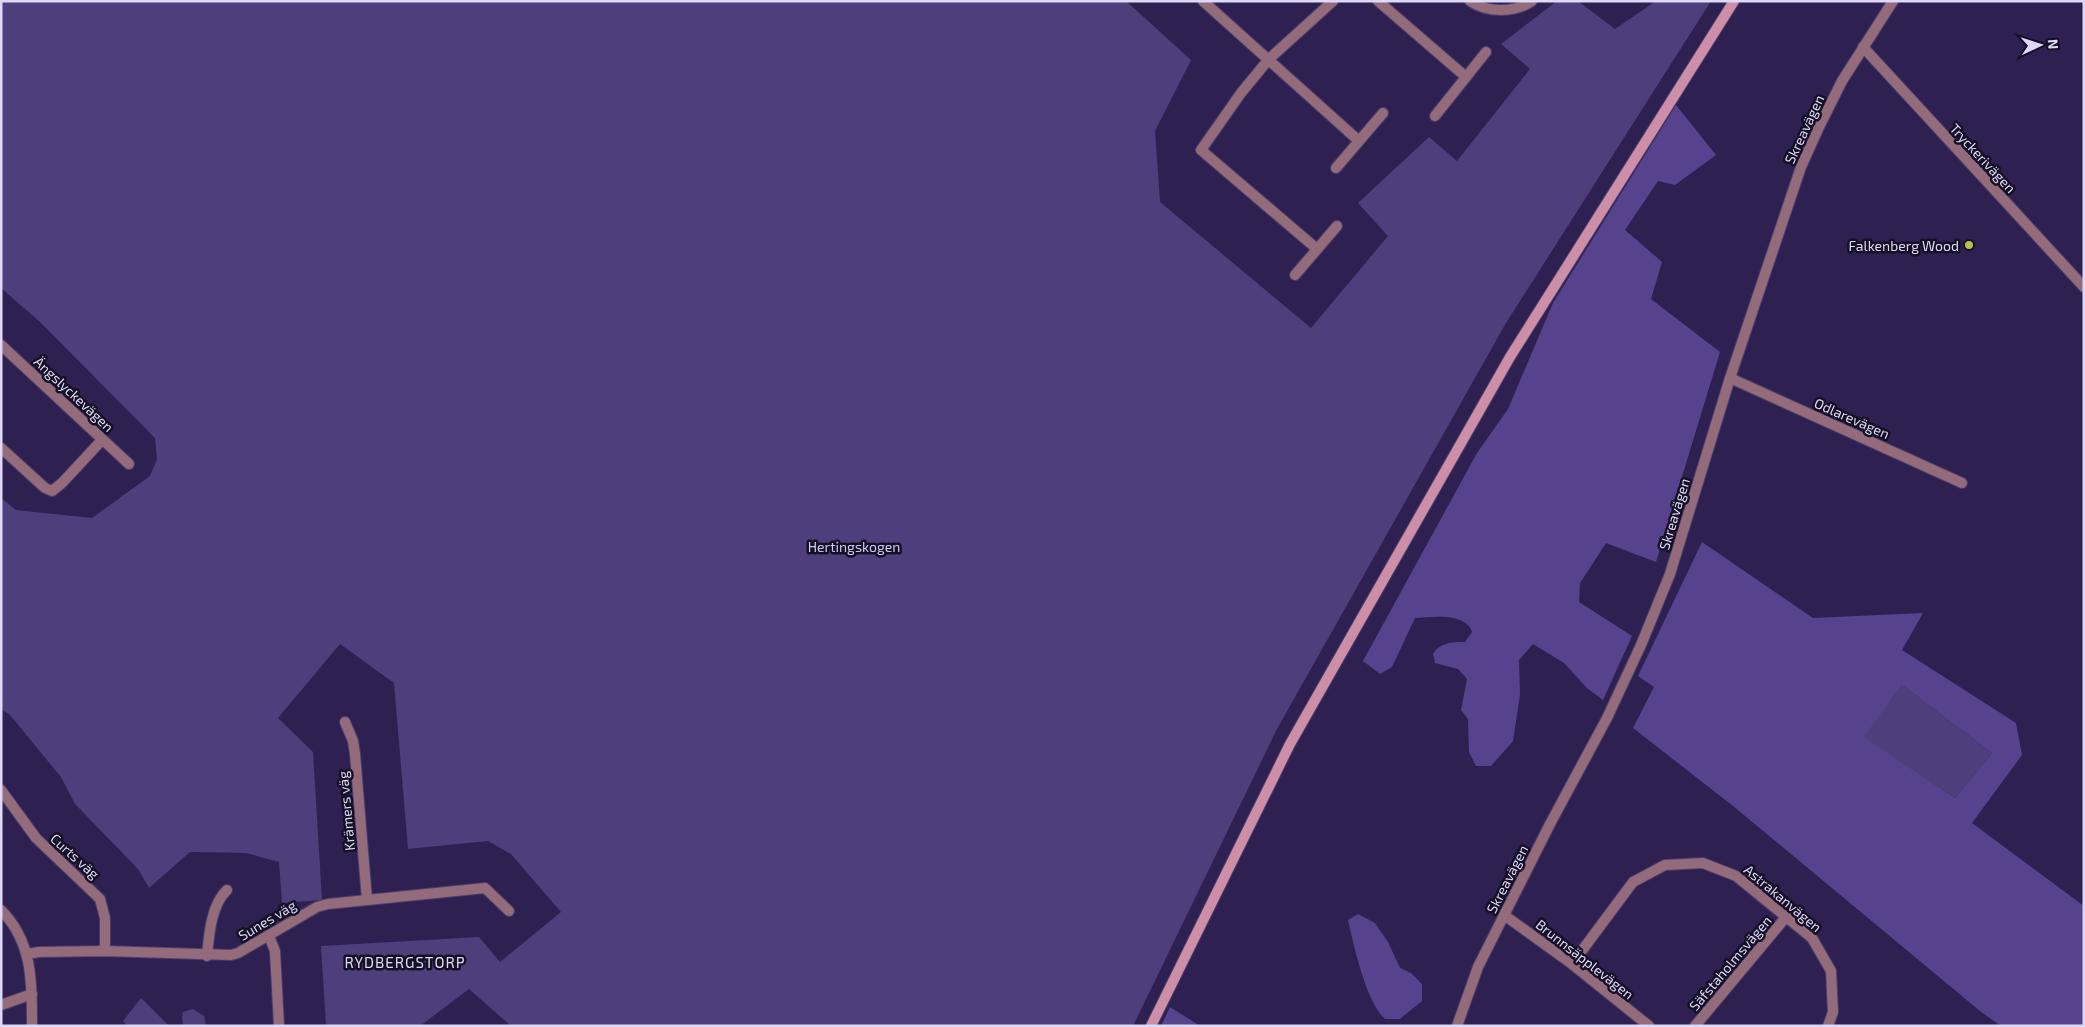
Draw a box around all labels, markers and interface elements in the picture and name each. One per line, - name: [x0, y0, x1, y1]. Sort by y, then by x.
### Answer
- north arrow: [2015, 20, 2065, 70]
- text: N: [2045, 38, 2062, 50]
- street label: Skreavägen: [1781, 92, 1827, 166]
- street label: Tryckerivägen: [1947, 120, 2019, 196]
- place label: Falkenberg Wood: [1849, 237, 1959, 254]
- marker: Falkenberg Wood: [1963, 239, 1975, 251]
- street label: Ängslyckevägen: [31, 353, 117, 435]
- street label: Odlarevägen: [1812, 394, 1892, 442]
- street label: Skreavägen: [1655, 476, 1693, 552]
- park label: Hertingskogen: [808, 538, 900, 555]
- street label: Krämers väg: [334, 770, 358, 851]
- street label: Curts väg: [47, 830, 103, 882]
- street label: Skreavägen: [1483, 842, 1531, 916]
- street label: Astrakanvägen: [1741, 861, 1825, 935]
- street label: Sunes väg: [235, 896, 299, 944]
- street label: Säfstaholmsvägen: [1685, 912, 1775, 1014]
- street label: Brunnsäpplevägen: [1533, 915, 1637, 1003]
- district label: RYDBERGSTORP: [344, 953, 466, 971]

